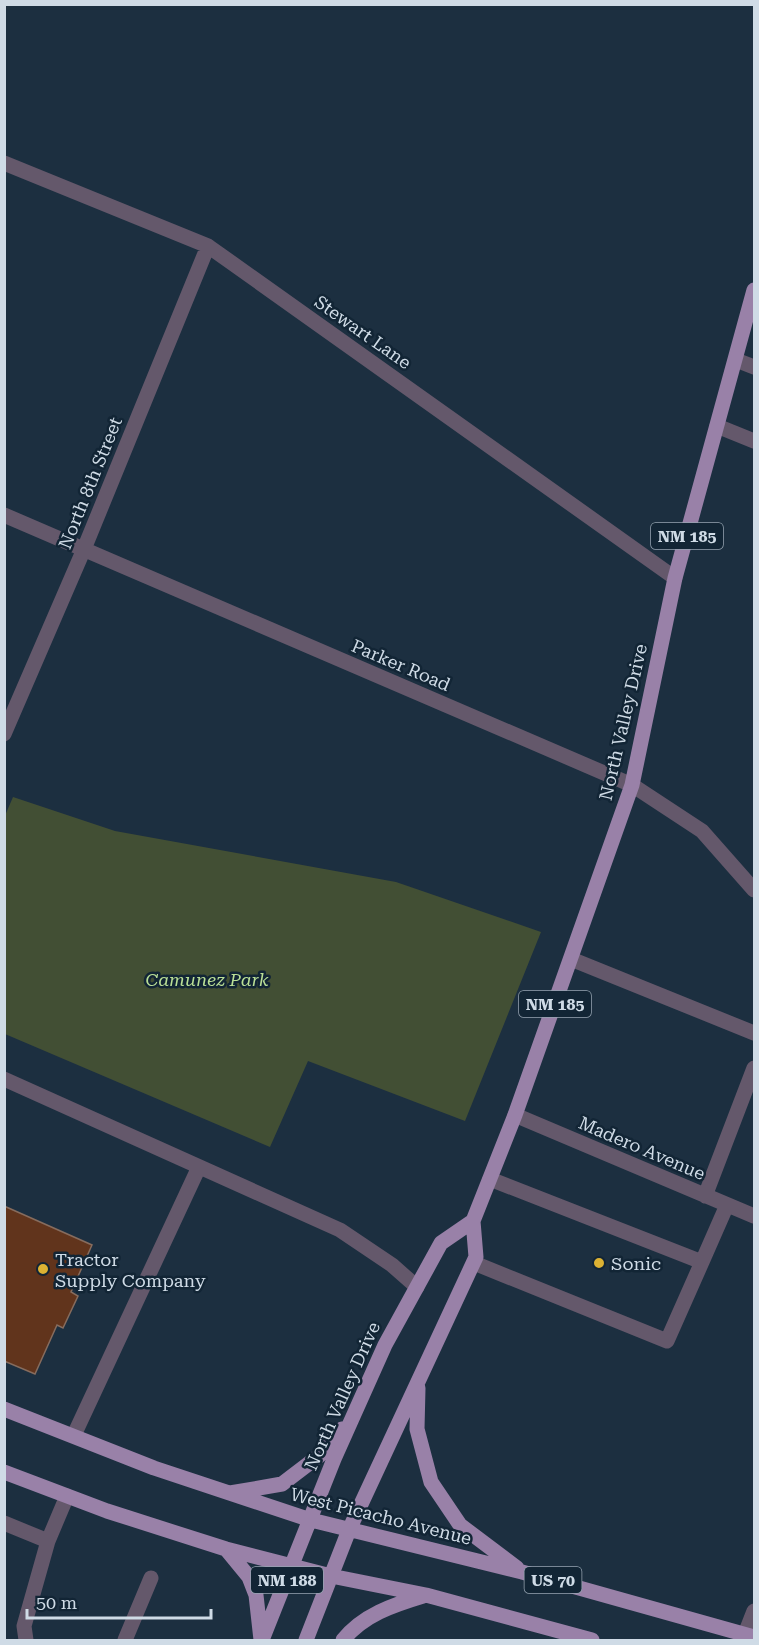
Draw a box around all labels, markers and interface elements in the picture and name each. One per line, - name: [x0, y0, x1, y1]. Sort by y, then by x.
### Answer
- street label: Stewart Lane: [311, 291, 415, 373]
- street label: North 8th Street: [54, 414, 126, 552]
- road number: NM 185: [651, 523, 723, 549]
- street label: Parker Road: [348, 635, 454, 695]
- street label: North Valley Drive: [595, 642, 651, 802]
- park label: Camunez Park: [146, 969, 269, 990]
- road number: NM 185: [519, 991, 591, 1017]
- street label: Madero Avenue: [576, 1112, 708, 1184]
- place label: Tractor Supply Company: [55, 1249, 206, 1291]
- place label: Sonic: [611, 1253, 661, 1274]
- marker: Sonic: [592, 1256, 606, 1270]
- marker: Tractor Supply Company: [36, 1262, 50, 1276]
- street label: North Valley Drive: [300, 1319, 384, 1473]
- street label: West Picacho Avenue: [288, 1483, 474, 1549]
- road number: NM 188: [251, 1567, 323, 1593]
- road number: US 70: [524, 1567, 582, 1593]
- scale bar: [27, 1582, 212, 1620]
- text: 50 m: [36, 1592, 77, 1613]

